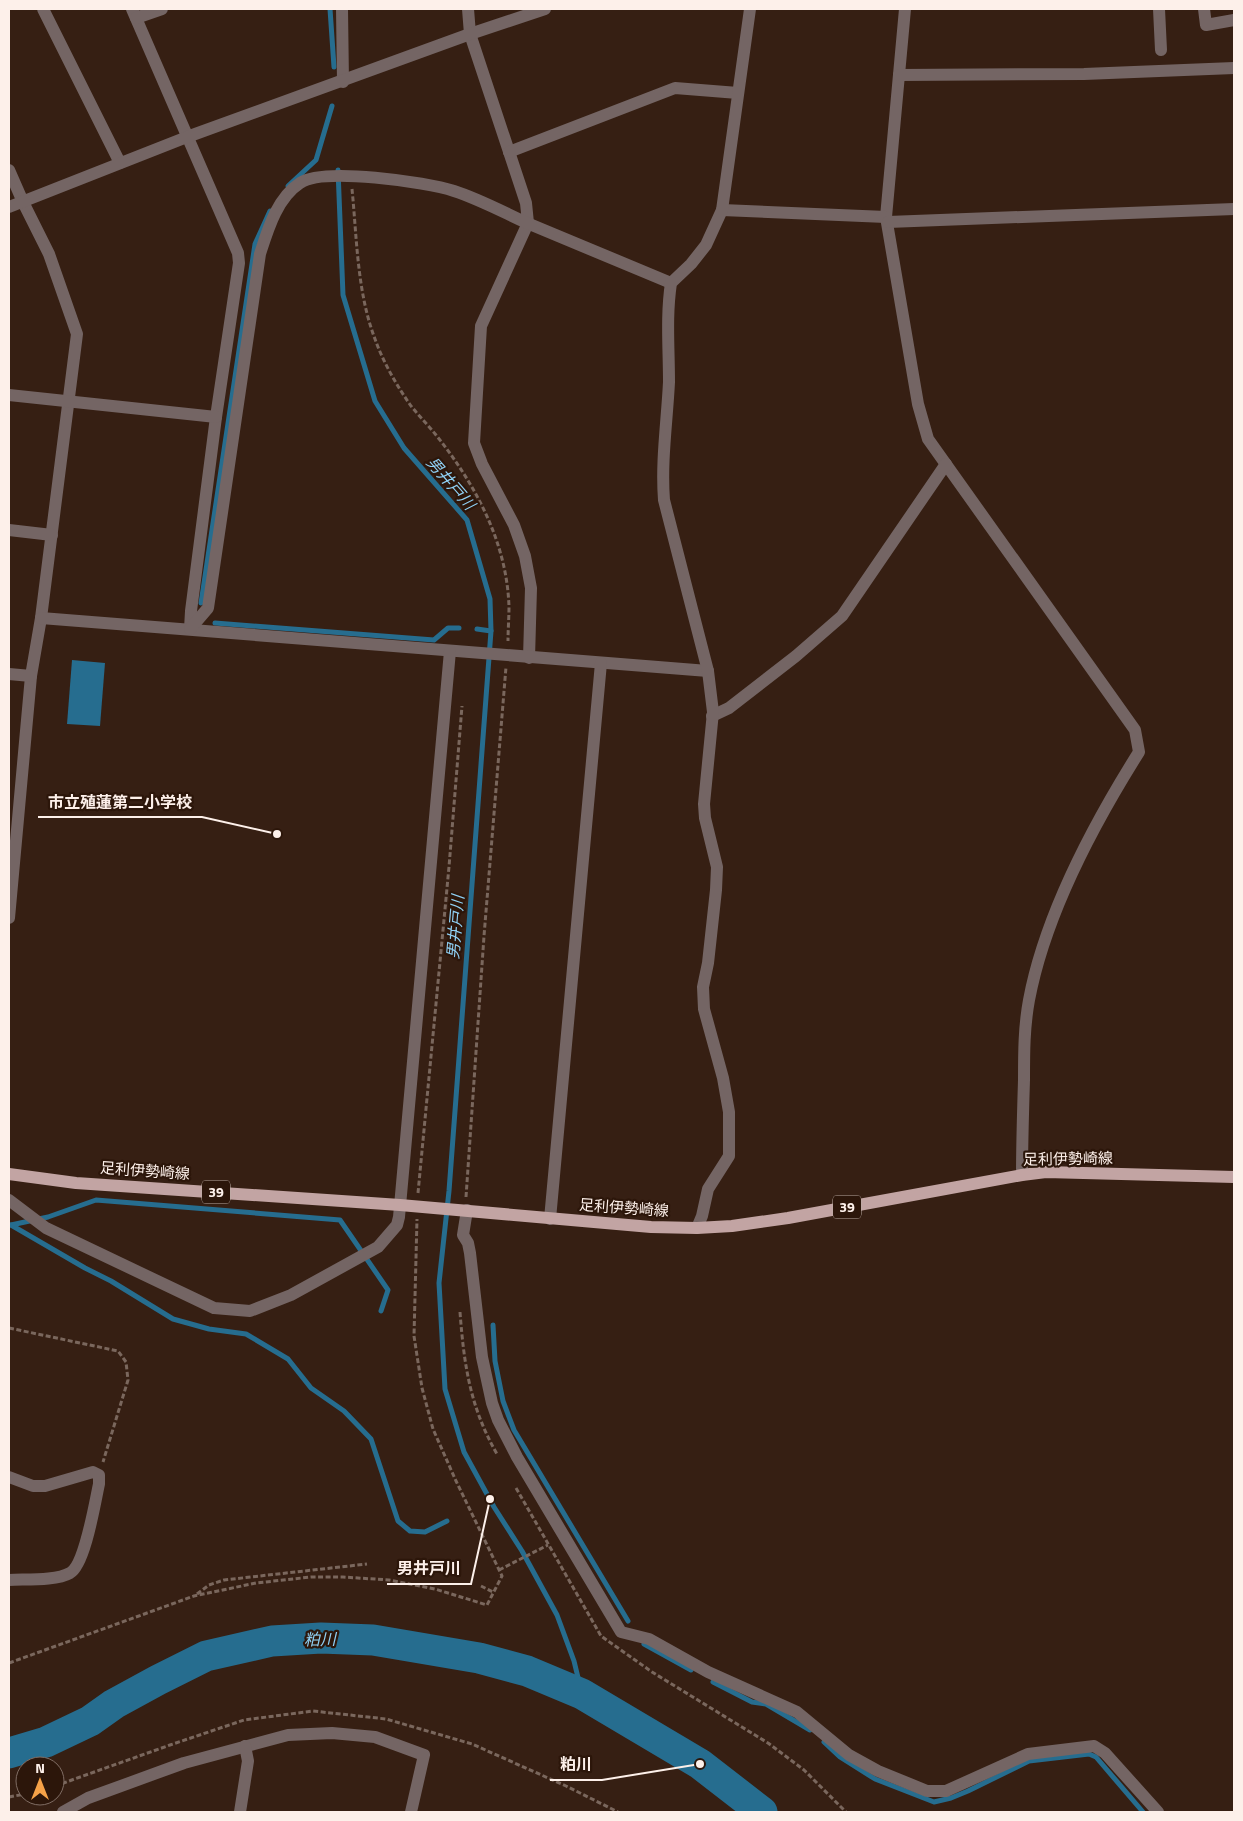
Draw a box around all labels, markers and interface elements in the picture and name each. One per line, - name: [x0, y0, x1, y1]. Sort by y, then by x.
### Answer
- water label: 男井戸川: [421, 451, 482, 517]
- callout: 市立殖蓮第二小学校: [38, 786, 202, 817]
- text: 市立殖蓮第二小学校: [48, 790, 192, 814]
- water label: 男井戸川: [440, 892, 470, 960]
- street label: 足利伊勢崎線: [1023, 1146, 1113, 1171]
- street label: 足利伊勢崎線: [99, 1156, 191, 1185]
- road number: 39: [202, 1180, 230, 1204]
- street label: 足利伊勢崎線: [578, 1193, 670, 1222]
- road number: 39: [833, 1196, 861, 1218]
- callout: 男井戸川: [387, 1553, 471, 1584]
- text: 男井戸川: [397, 1556, 461, 1580]
- water label: 粕川: [304, 1627, 338, 1651]
- callout: 粕川: [550, 1749, 602, 1780]
- text: 粕川: [560, 1752, 592, 1776]
- north arrow: [15, 1756, 65, 1806]
- text: N: [35, 1757, 45, 1778]

